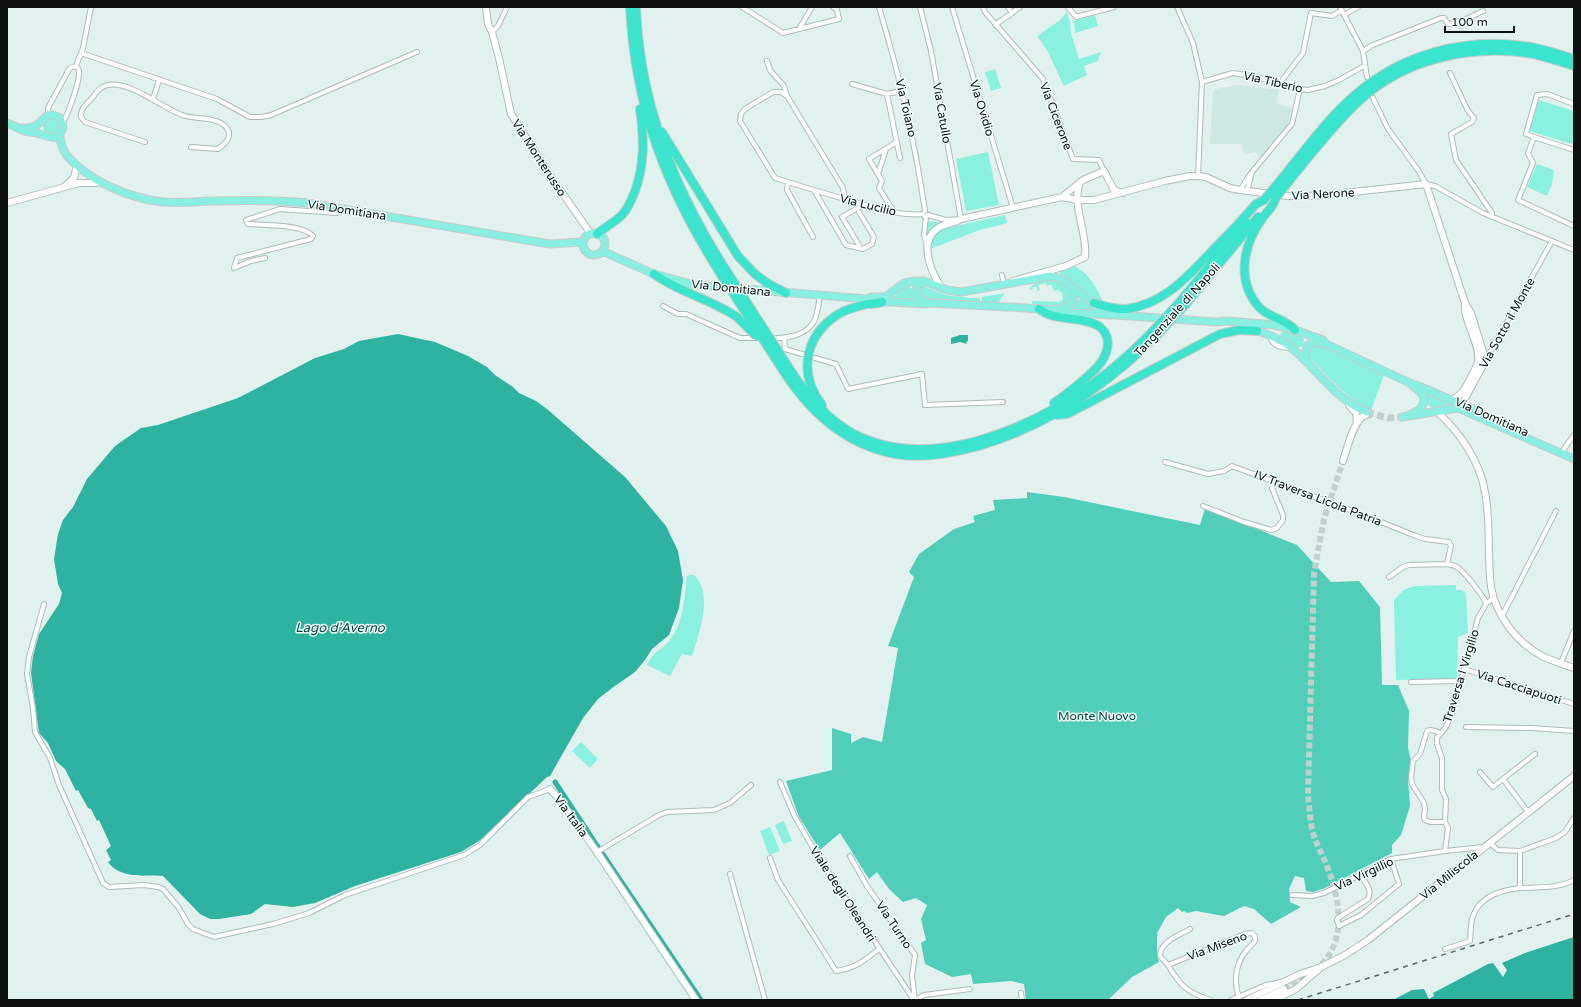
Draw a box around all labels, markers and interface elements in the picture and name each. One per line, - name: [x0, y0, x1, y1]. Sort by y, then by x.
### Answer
- scale bar: [1445, 8, 1514, 34]
- text: 100 m: [1451, 15, 1488, 29]
- street label: Via Tiberio: [1242, 68, 1304, 96]
- street label: Via Toiano: [893, 78, 919, 138]
- street label: Via Ovidio: [967, 78, 997, 138]
- street label: Via Cicerone: [1037, 80, 1075, 152]
- street label: Via Catullo: [930, 82, 954, 144]
- street label: Via Monterusso: [509, 117, 569, 199]
- street label: Via Nerone: [1291, 185, 1355, 203]
- street label: Via Lucilio: [838, 191, 898, 219]
- street label: Via Domitiana: [307, 197, 387, 223]
- street label: Tangenziale di Napoli: [1131, 260, 1223, 360]
- street label: Via Sotto il Monte: [1476, 275, 1538, 371]
- street label: Via Domitiana: [691, 277, 771, 299]
- street label: Via Domitiana: [1453, 394, 1531, 440]
- street label: IV Traversa Licola Patria: [1252, 467, 1384, 529]
- water label: Lago d'Averno: [295, 620, 386, 636]
- street label: Traversa I Virgilio: [1440, 628, 1482, 724]
- street label: Via Cacciapuoti: [1475, 667, 1563, 707]
- park label: Monte Nuovo: [1058, 709, 1136, 723]
- street label: Via Italia: [551, 792, 591, 840]
- street label: Viale degli Oleandri: [807, 844, 879, 944]
- street label: Via Miliscola: [1417, 847, 1481, 903]
- street label: Via Virgillio: [1332, 854, 1396, 894]
- street label: Via Turno: [873, 899, 915, 951]
- street label: Via Miseno: [1185, 929, 1249, 963]

